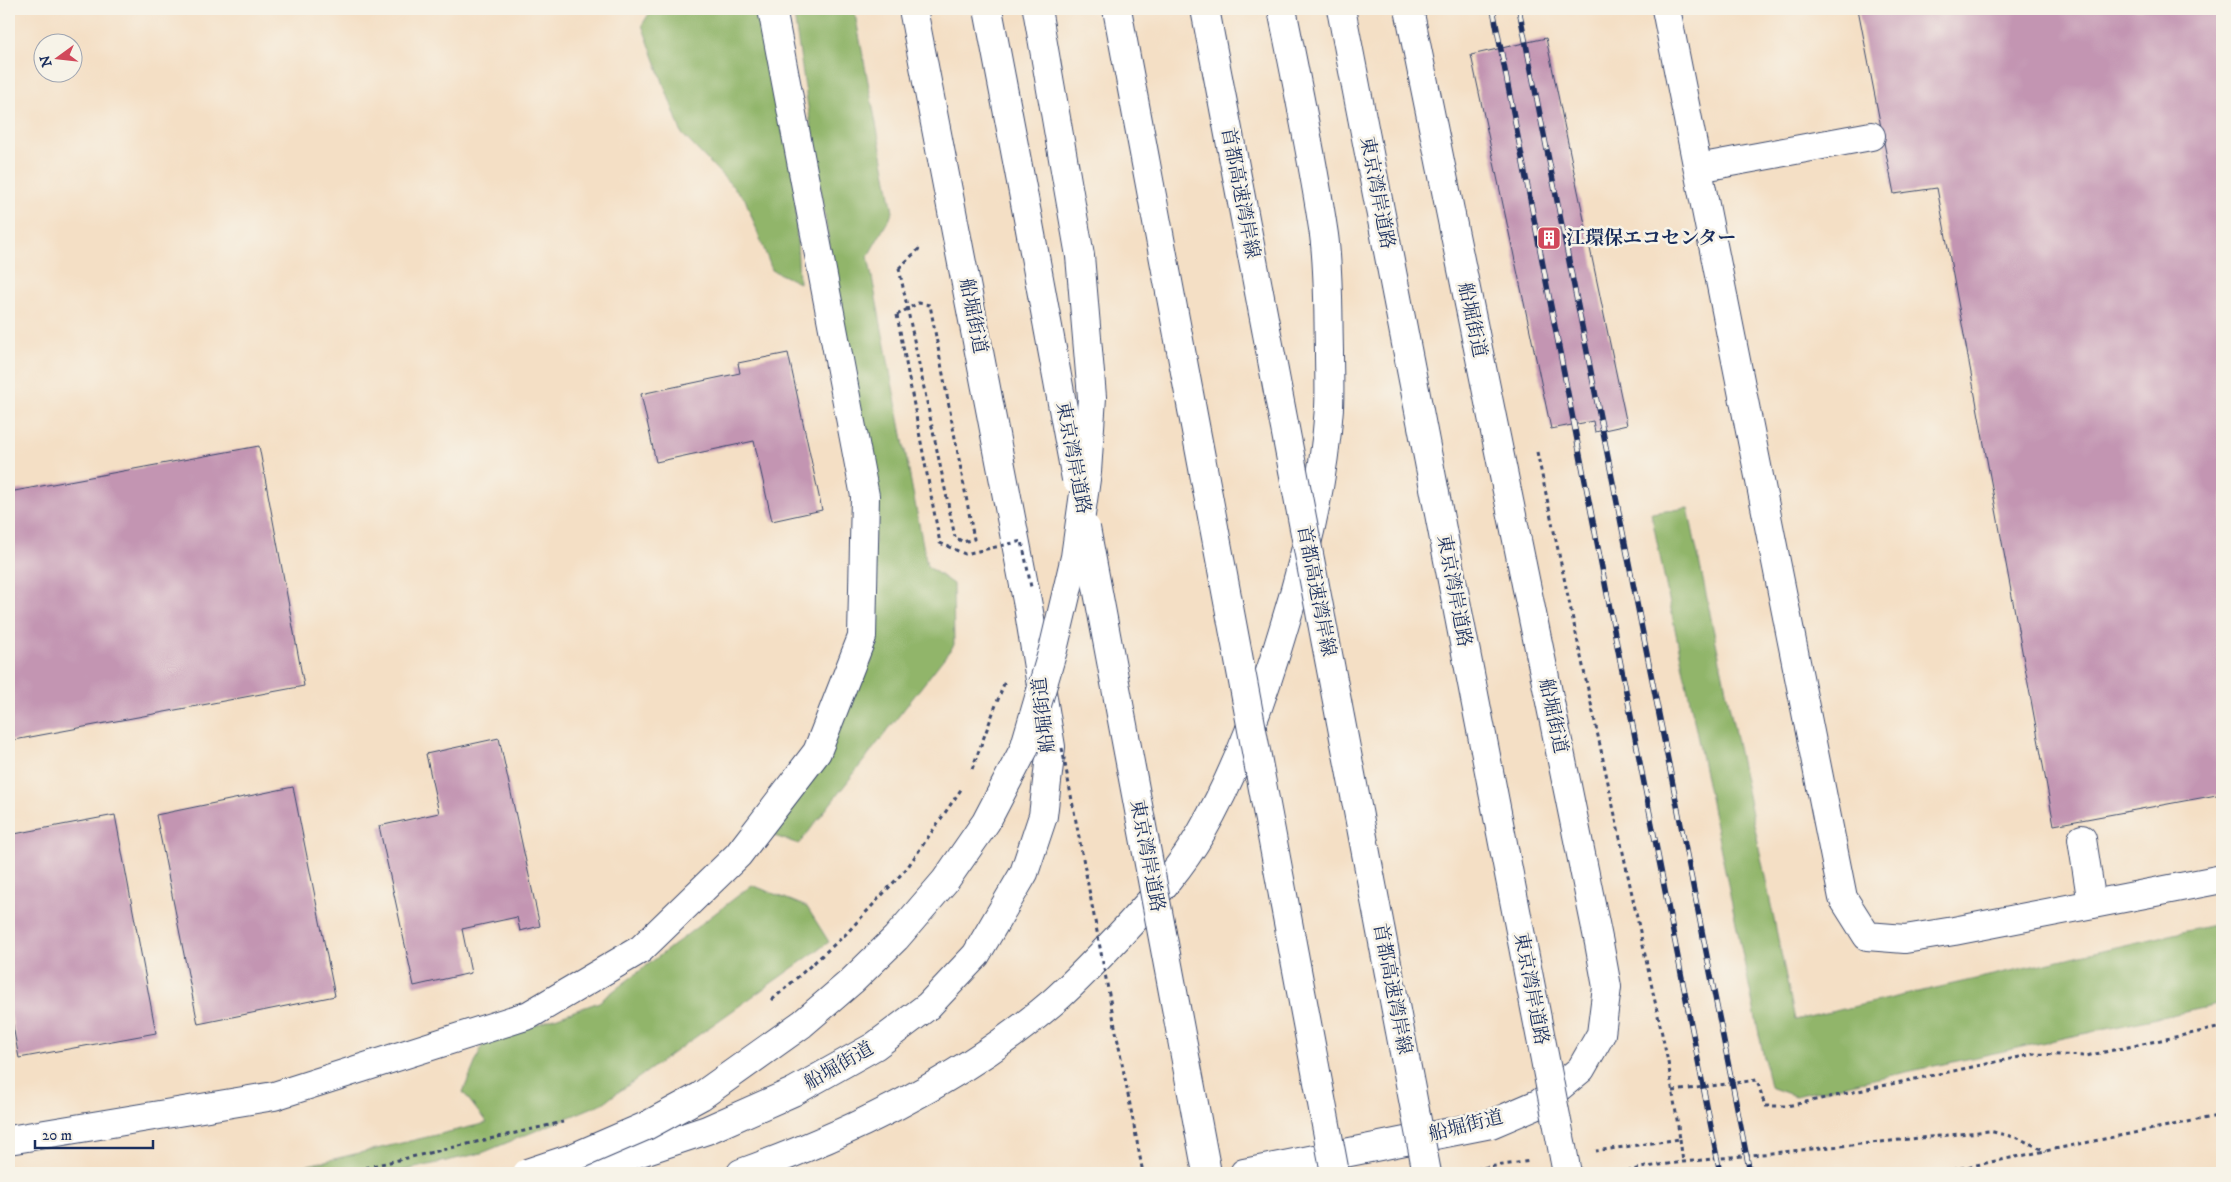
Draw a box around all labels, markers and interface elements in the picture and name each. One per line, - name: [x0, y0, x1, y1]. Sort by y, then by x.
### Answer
- north arrow: [32, 32, 82, 82]
- text: N: [36, 53, 57, 69]
- street label: 首都高速湾岸線: [1216, 126, 1264, 260]
- street label: 東京湾岸道路: [1355, 135, 1399, 251]
- building icon: 江環保エコセンター: [1536, 225, 1562, 251]
- place label: 江環保エコセンター: [1566, 227, 1736, 250]
- street label: 船堀街道: [954, 276, 992, 356]
- street label: 船堀街道: [1453, 280, 1491, 360]
- street label: 東京湾岸道路: [1051, 400, 1095, 516]
- street label: 首都高速湾岸線: [1292, 524, 1340, 658]
- street label: 東京湾岸道路: [1432, 533, 1476, 649]
- street label: 船堀街道: [1028, 676, 1060, 754]
- street label: 船堀街道: [1534, 676, 1572, 756]
- street label: 東京湾岸道路: [1125, 798, 1169, 914]
- street label: 首都高速湾岸線: [1368, 922, 1416, 1056]
- street label: 東京湾岸道路: [1509, 931, 1553, 1047]
- street label: 船堀街道: [800, 1037, 878, 1095]
- street label: 船堀街道: [1426, 1106, 1506, 1146]
- scale bar: [35, 1117, 152, 1149]
- text: 20 m: [42, 1126, 72, 1145]

